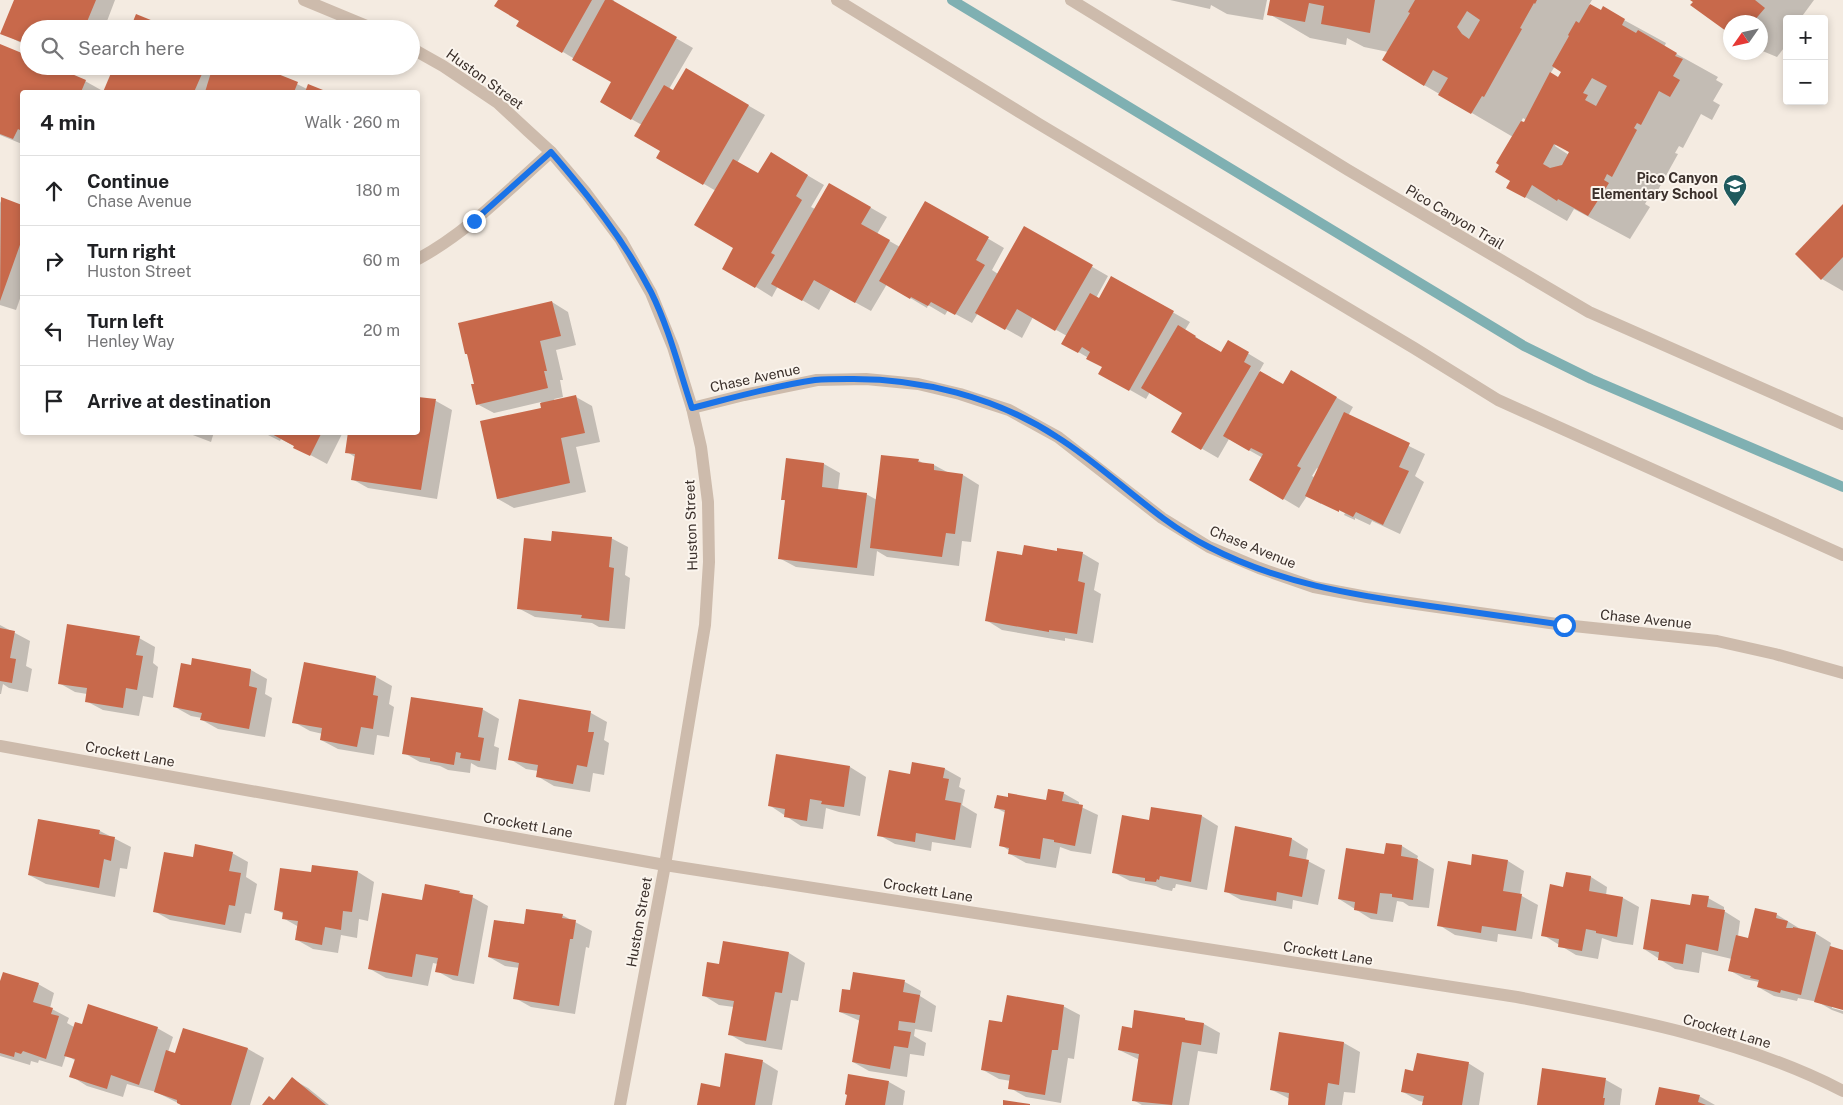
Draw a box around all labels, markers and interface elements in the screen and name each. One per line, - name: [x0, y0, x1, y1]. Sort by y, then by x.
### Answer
- north arrow: [1723, 15, 1768, 60]
- map controls: [1783, 15, 1828, 105]
- button: +: [1783, 15, 1828, 60]
- search box: [20, 20, 420, 75]
- icon: search: [38, 34, 66, 62]
- text: Search here: [78, 37, 185, 59]
- street label: Huston Street: [443, 46, 527, 112]
- button: −: [1783, 60, 1828, 105]
- text: 4 min: [40, 110, 95, 135]
- text: Walk · 260 m: [305, 113, 400, 132]
- text: Continue: [87, 170, 169, 192]
- place label: Pico Canyon Elementary School: [1591, 170, 1718, 202]
- school or university icon: Pico Canyon Elementary School: [1722, 173, 1748, 207]
- icon: ahead: [40, 177, 68, 205]
- text: 180 m: [356, 181, 400, 200]
- street label: Pico Canyon Trail: [1403, 181, 1507, 253]
- text: Chase Avenue: [87, 192, 192, 211]
- route end: [463, 210, 486, 233]
- text: Turn right: [87, 240, 176, 262]
- icon: right: [40, 247, 68, 275]
- text: 60 m: [363, 251, 400, 270]
- text: Huston Street: [87, 262, 191, 281]
- text: Turn left: [87, 310, 164, 332]
- icon: left: [40, 317, 68, 345]
- text: 20 m: [363, 321, 400, 340]
- text: Henley Way: [87, 332, 175, 351]
- street label: Chase Avenue: [708, 361, 802, 395]
- icon: arrive: [40, 387, 68, 415]
- text: Arrive at destination: [87, 390, 271, 412]
- street label: Huston Street: [681, 479, 701, 571]
- street label: Chase Avenue: [1207, 522, 1299, 572]
- street label: Chase Avenue: [1600, 606, 1693, 632]
- route start: [1553, 614, 1576, 637]
- street label: Crockett Lane: [84, 738, 176, 770]
- street label: Crockett Lane: [482, 809, 574, 841]
- street label: Crockett Lane: [882, 875, 974, 905]
- street label: Huston Street: [623, 876, 655, 968]
- street label: Crockett Lane: [1282, 938, 1374, 968]
- street label: Crockett Lane: [1681, 1011, 1773, 1051]

